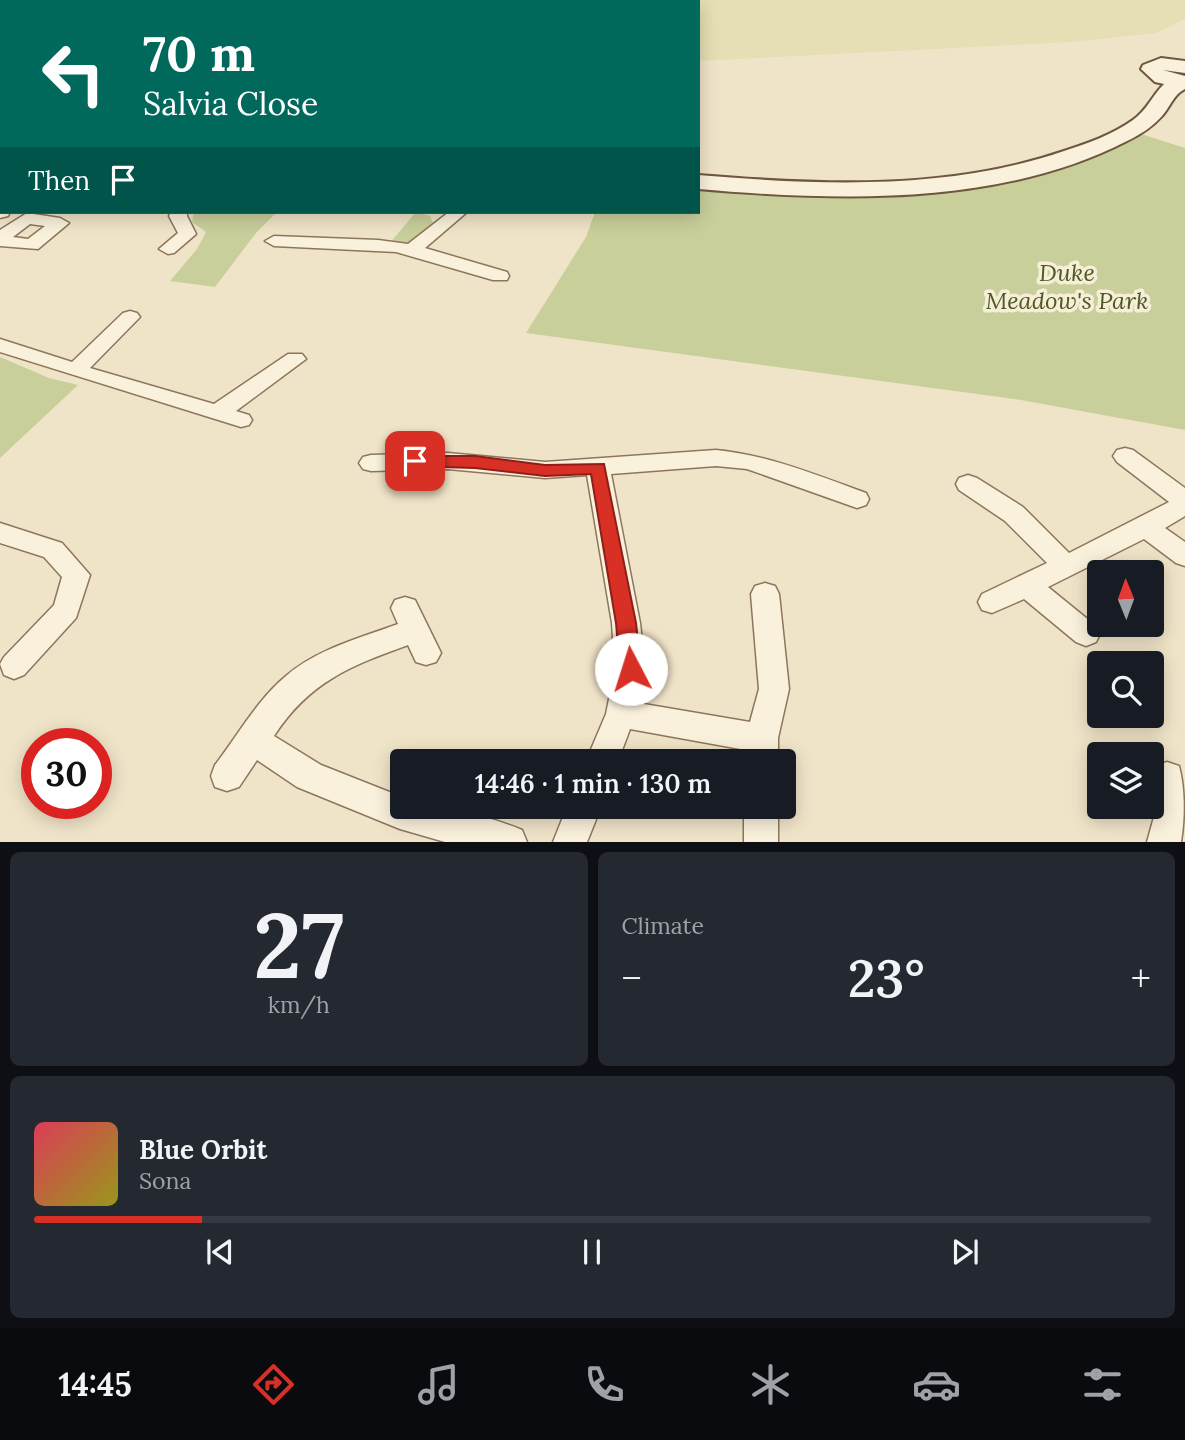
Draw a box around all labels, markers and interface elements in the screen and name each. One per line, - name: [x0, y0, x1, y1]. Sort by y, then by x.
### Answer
- text: 70 m: [143, 22, 255, 84]
- icon: left: [28, 28, 119, 119]
- text: Salvia Close: [143, 83, 318, 124]
- icon: arrive: [104, 161, 142, 199]
- text: Then: [28, 164, 90, 197]
- park label: Duke Meadow's Park: [985, 257, 1149, 316]
- pin: [385, 431, 445, 491]
- icon: arrive: [396, 442, 434, 480]
- north arrow: [1087, 560, 1164, 637]
- map controls: [1087, 560, 1164, 819]
- position arrow: [594, 632, 668, 706]
- button: search: [1087, 651, 1164, 728]
- speed limit sign: 30: [21, 728, 112, 819]
- button: layers: [1087, 742, 1164, 819]
- text: 14:46 · 1 min · 130 m: [475, 767, 711, 800]
- text: 27: [253, 886, 344, 1003]
- text: Climate: [622, 911, 704, 940]
- text: 23°: [848, 945, 925, 1011]
- text: −: [622, 954, 642, 1002]
- text: +: [1131, 954, 1151, 1002]
- text: km/h: [268, 990, 330, 1019]
- text: Blue Orbit: [139, 1133, 267, 1166]
- text: Sona: [139, 1166, 191, 1195]
- icon: previous: [201, 1233, 239, 1271]
- icon: pause: [573, 1233, 611, 1271]
- icon: next: [946, 1233, 984, 1271]
- icon: directions: [249, 1360, 298, 1409]
- icon: music: [414, 1360, 463, 1409]
- icon: phone: [580, 1360, 629, 1409]
- icon: climate: [746, 1360, 795, 1409]
- icon: car: [912, 1360, 961, 1409]
- icon: filters: [1078, 1360, 1127, 1409]
- text: 14:45: [58, 1364, 132, 1405]

